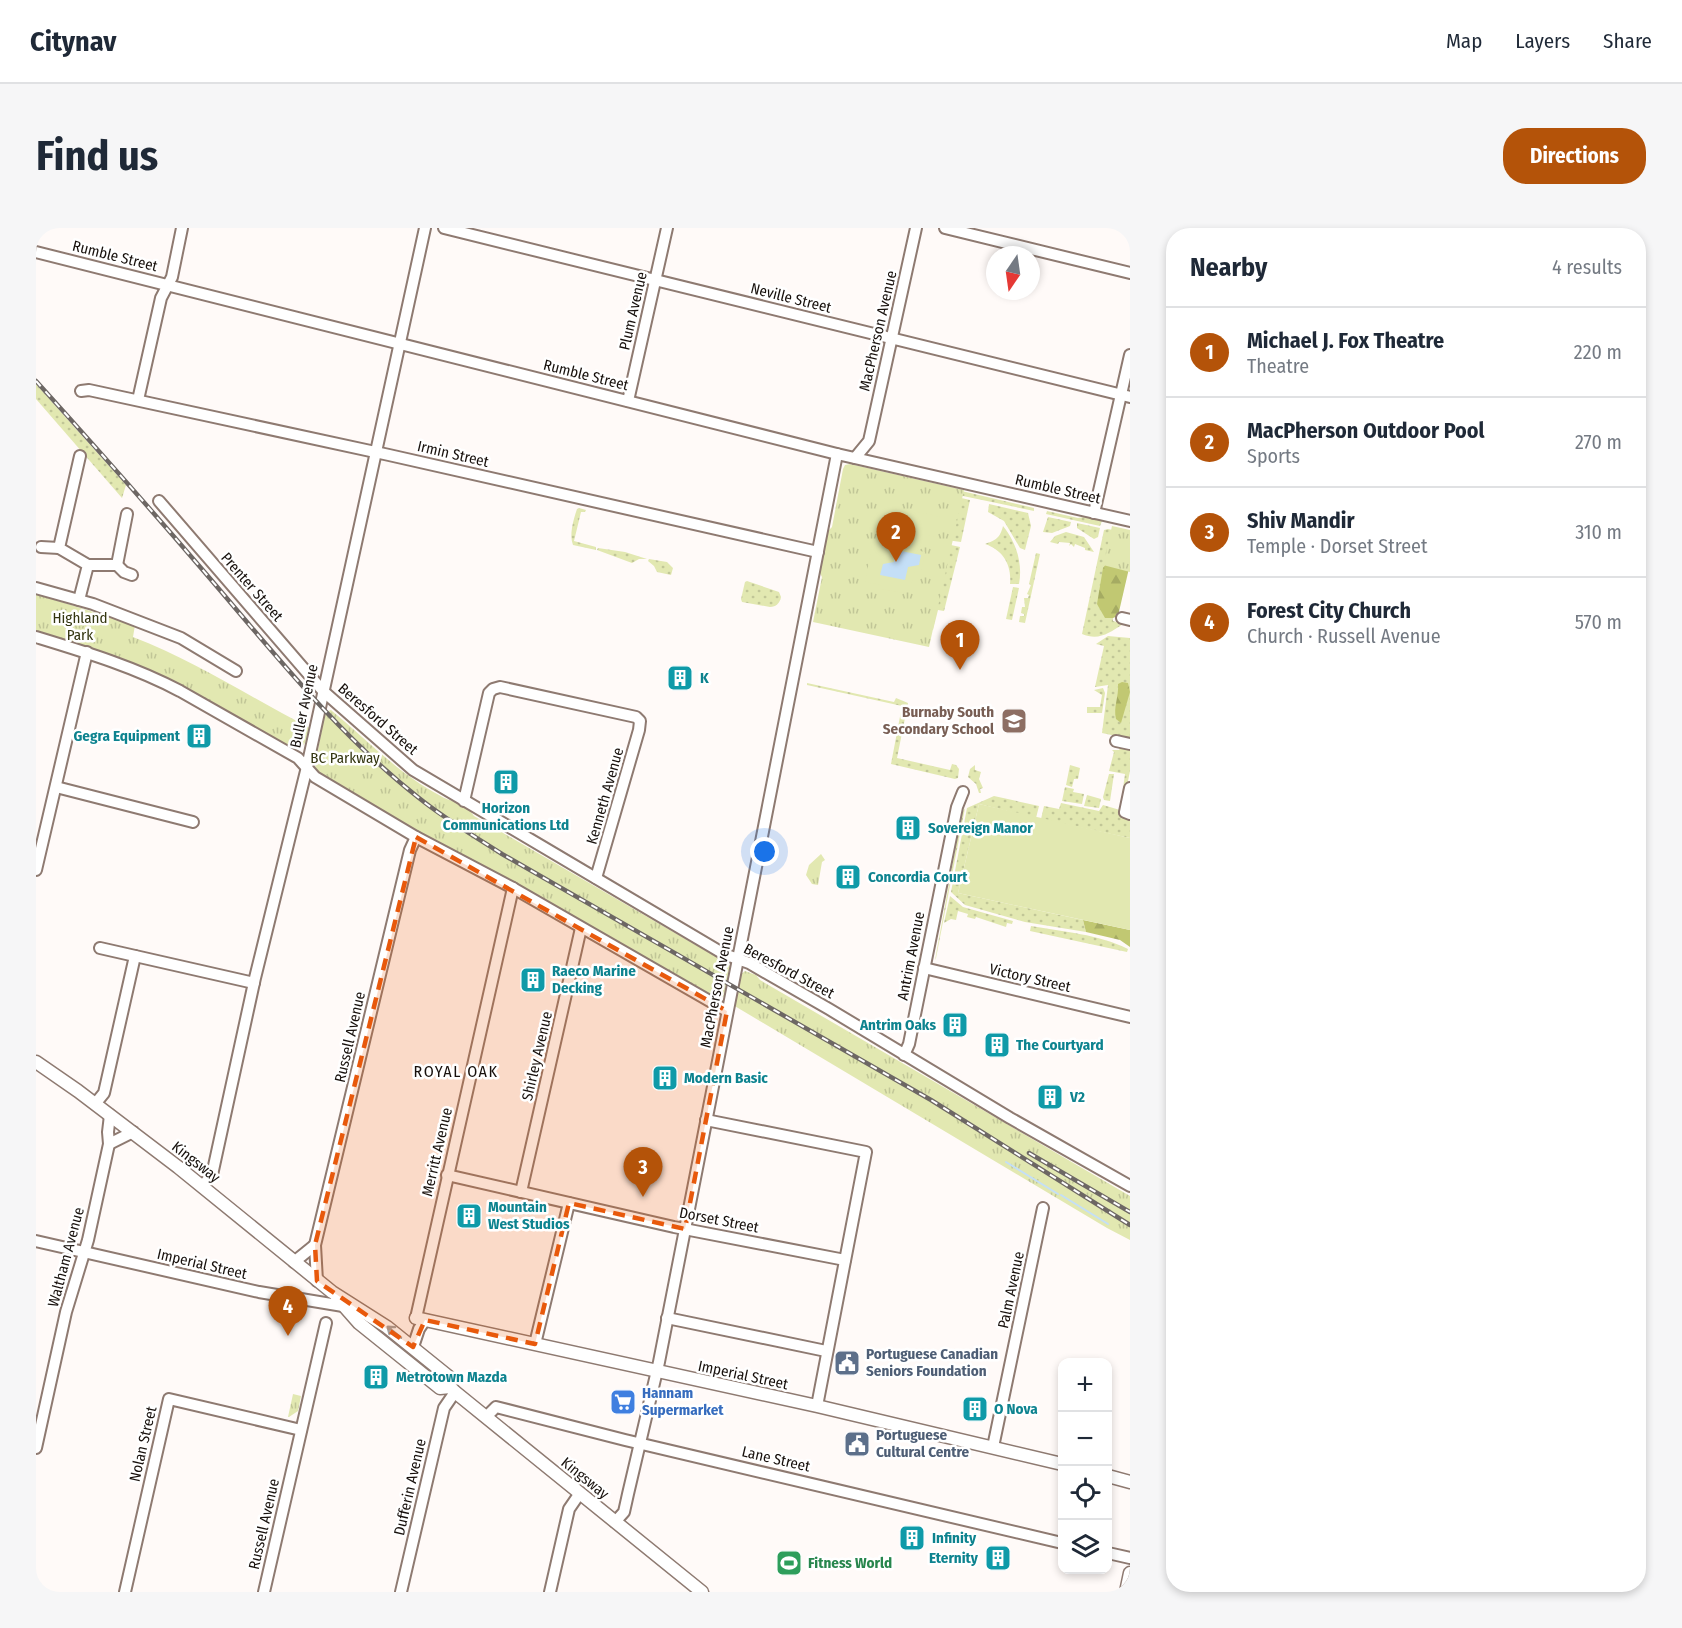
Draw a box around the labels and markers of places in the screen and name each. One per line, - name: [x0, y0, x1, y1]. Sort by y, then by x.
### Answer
- pin: 2: [876, 512, 916, 562]
- pin: 1: [940, 620, 980, 670]
- building icon: K: [665, 663, 695, 693]
- place label: K: [700, 669, 709, 687]
- place label: Burnaby South Secondary School: [883, 703, 995, 738]
- school or university icon: Burnaby South Secondary School: [999, 706, 1029, 736]
- building icon: Gegra Equipment: [184, 721, 214, 751]
- place label: Gegra Equipment: [73, 727, 181, 745]
- building icon: Horizon Communications Ltd: [491, 767, 521, 797]
- place label: Horizon Communications Ltd: [443, 799, 569, 834]
- building icon: Sovereign Manor: [893, 813, 923, 843]
- place label: Sovereign Manor: [928, 819, 1033, 837]
- building icon: Concordia Court: [833, 862, 863, 892]
- place label: Concordia Court: [868, 868, 968, 886]
- place label: Raeco Marine Decking: [552, 962, 636, 997]
- building icon: Raeco Marine Decking: [518, 965, 548, 995]
- building icon: Antrim Oaks: [940, 1010, 970, 1040]
- place label: Antrim Oaks: [859, 1016, 936, 1034]
- building icon: The Courtyard: [982, 1030, 1012, 1060]
- place label: The Courtyard: [1016, 1036, 1104, 1054]
- building icon: Modern Basic: [650, 1063, 680, 1093]
- place label: Modern Basic: [684, 1069, 768, 1087]
- building icon: V2: [1035, 1082, 1065, 1112]
- place label: V2: [1069, 1088, 1085, 1106]
- pin: 3: [624, 1148, 662, 1197]
- place label: Mountain West Studios: [488, 1198, 570, 1233]
- building icon: Mountain West Studios: [454, 1201, 484, 1231]
- pin: 4: [268, 1286, 308, 1336]
- place label: Portuguese Canadian Seniors Foundation: [866, 1345, 998, 1380]
- public building icon: Portuguese Canadian Seniors Foundation: [832, 1348, 862, 1378]
- building icon: Metrotown Mazda: [361, 1362, 391, 1392]
- place label: Metrotown Mazda: [396, 1368, 508, 1386]
- place label: Hannam Supermarket: [642, 1384, 724, 1419]
- supermarket icon: Hannam Supermarket: [608, 1387, 638, 1417]
- building icon: O Nova: [960, 1394, 990, 1424]
- place label: O Nova: [994, 1400, 1038, 1418]
- place label: Portuguese Cultural Centre: [876, 1426, 970, 1461]
- public building icon: Portuguese Cultural Centre: [842, 1429, 872, 1459]
- building icon: Infinity: [897, 1523, 927, 1553]
- place label: Infinity: [932, 1529, 977, 1547]
- building icon: Eternity: [983, 1543, 1013, 1573]
- sports icon: Fitness World: [774, 1548, 804, 1578]
- place label: Eternity: [929, 1549, 979, 1567]
- place label: Fitness World: [808, 1554, 892, 1572]

